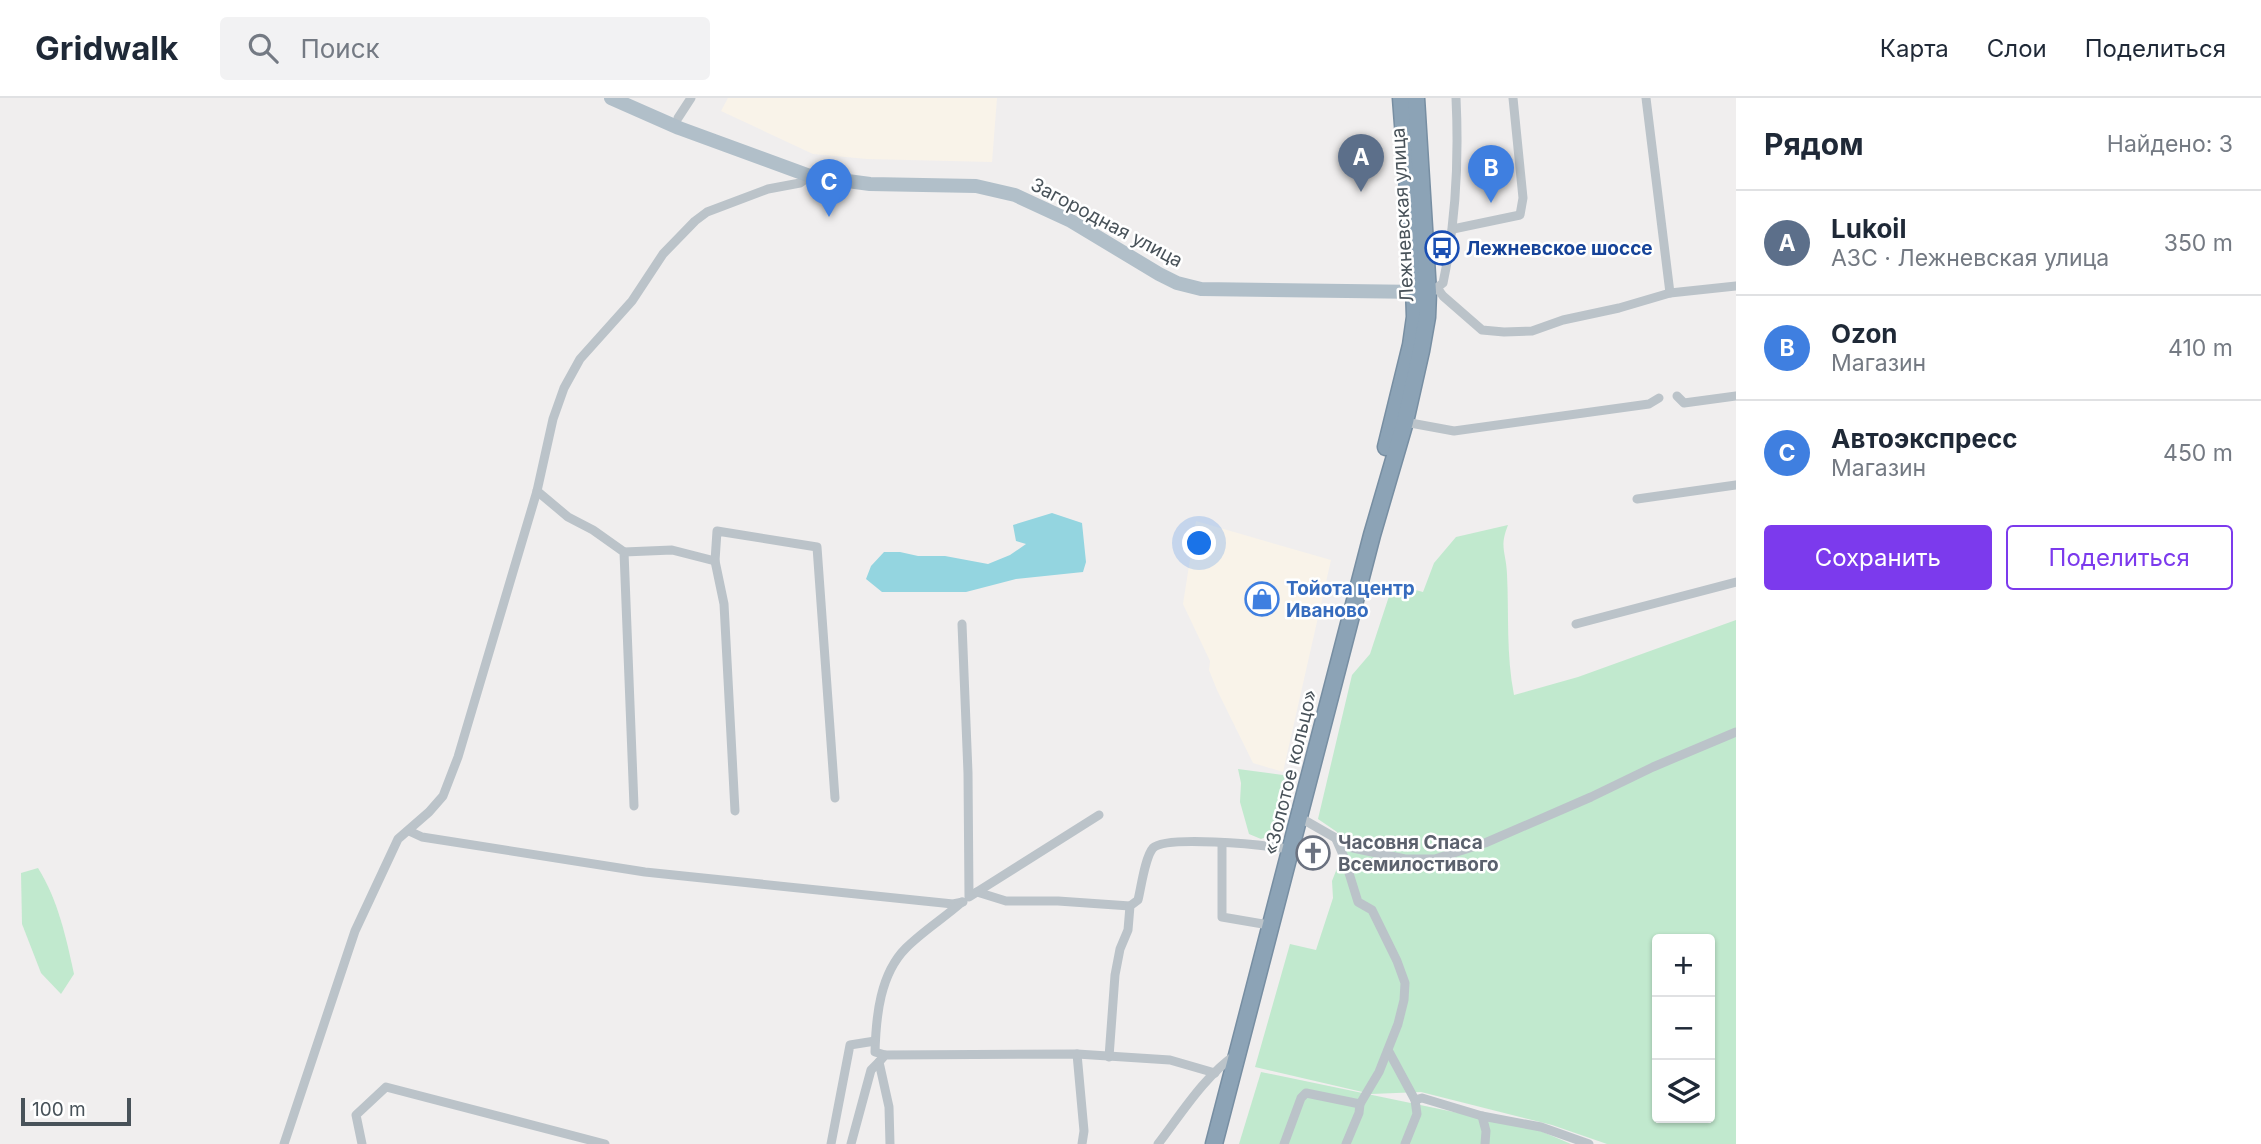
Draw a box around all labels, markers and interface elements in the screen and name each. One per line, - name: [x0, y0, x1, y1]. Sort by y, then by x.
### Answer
- search box: [220, 17, 710, 80]
- text: Gridwalk: [35, 28, 178, 68]
- icon: search: [244, 29, 282, 67]
- text: Поиск: [300, 33, 380, 64]
- text: Карта: [1880, 34, 1949, 63]
- text: Слои: [1987, 34, 2047, 63]
- text: Поделиться: [2085, 34, 2226, 63]
- text: Рядом: [1764, 126, 1864, 162]
- street label: Лежневская улица: [1386, 127, 1419, 303]
- text: Найдено: 3: [2107, 130, 2233, 158]
- pin: A: [1338, 134, 1384, 192]
- pin: B: [1468, 145, 1514, 203]
- pin: C: [806, 159, 852, 217]
- street label: Загородная улица: [1027, 173, 1187, 272]
- text: Lukoil: [1831, 213, 1906, 244]
- bus stop icon: Лежневское шоссе: [1423, 229, 1461, 267]
- text: A: [1778, 229, 1796, 257]
- text: 350 m: [2164, 229, 2233, 257]
- place label: Лежневское шоссе: [1466, 237, 1653, 260]
- text: АЗС · Лежневская улица: [1831, 244, 2109, 272]
- text: Ozon: [1831, 318, 1898, 349]
- text: B: [1779, 334, 1795, 362]
- text: 410 m: [2168, 334, 2233, 362]
- text: Магазин: [1831, 349, 1926, 377]
- text: Автоэкспресс: [1831, 423, 2018, 454]
- text: C: [1778, 439, 1796, 467]
- text: 450 m: [2163, 439, 2233, 467]
- text: Магазин: [1831, 454, 1926, 482]
- button: Сохранить: [1764, 525, 1992, 590]
- button: Поделиться: [2006, 525, 2233, 590]
- your location: [1182, 526, 1216, 560]
- place label: Тойота центр Иваново: [1286, 577, 1415, 622]
- shop icon: Тойота центр Иваново: [1243, 580, 1281, 618]
- street label: «Золотое кольцо»: [1259, 687, 1322, 857]
- place label: Часовня Спаса Всемилостивого: [1338, 831, 1499, 876]
- church icon: Часовня Спаса Всемилостивого: [1294, 834, 1332, 872]
- map controls: [1652, 934, 1715, 1123]
- button: +: [1652, 934, 1715, 997]
- button: −: [1652, 997, 1715, 1060]
- button: layers: [1652, 1060, 1715, 1123]
- scale bar: [21, 1095, 131, 1127]
- text: 100 m: [32, 1098, 86, 1121]

